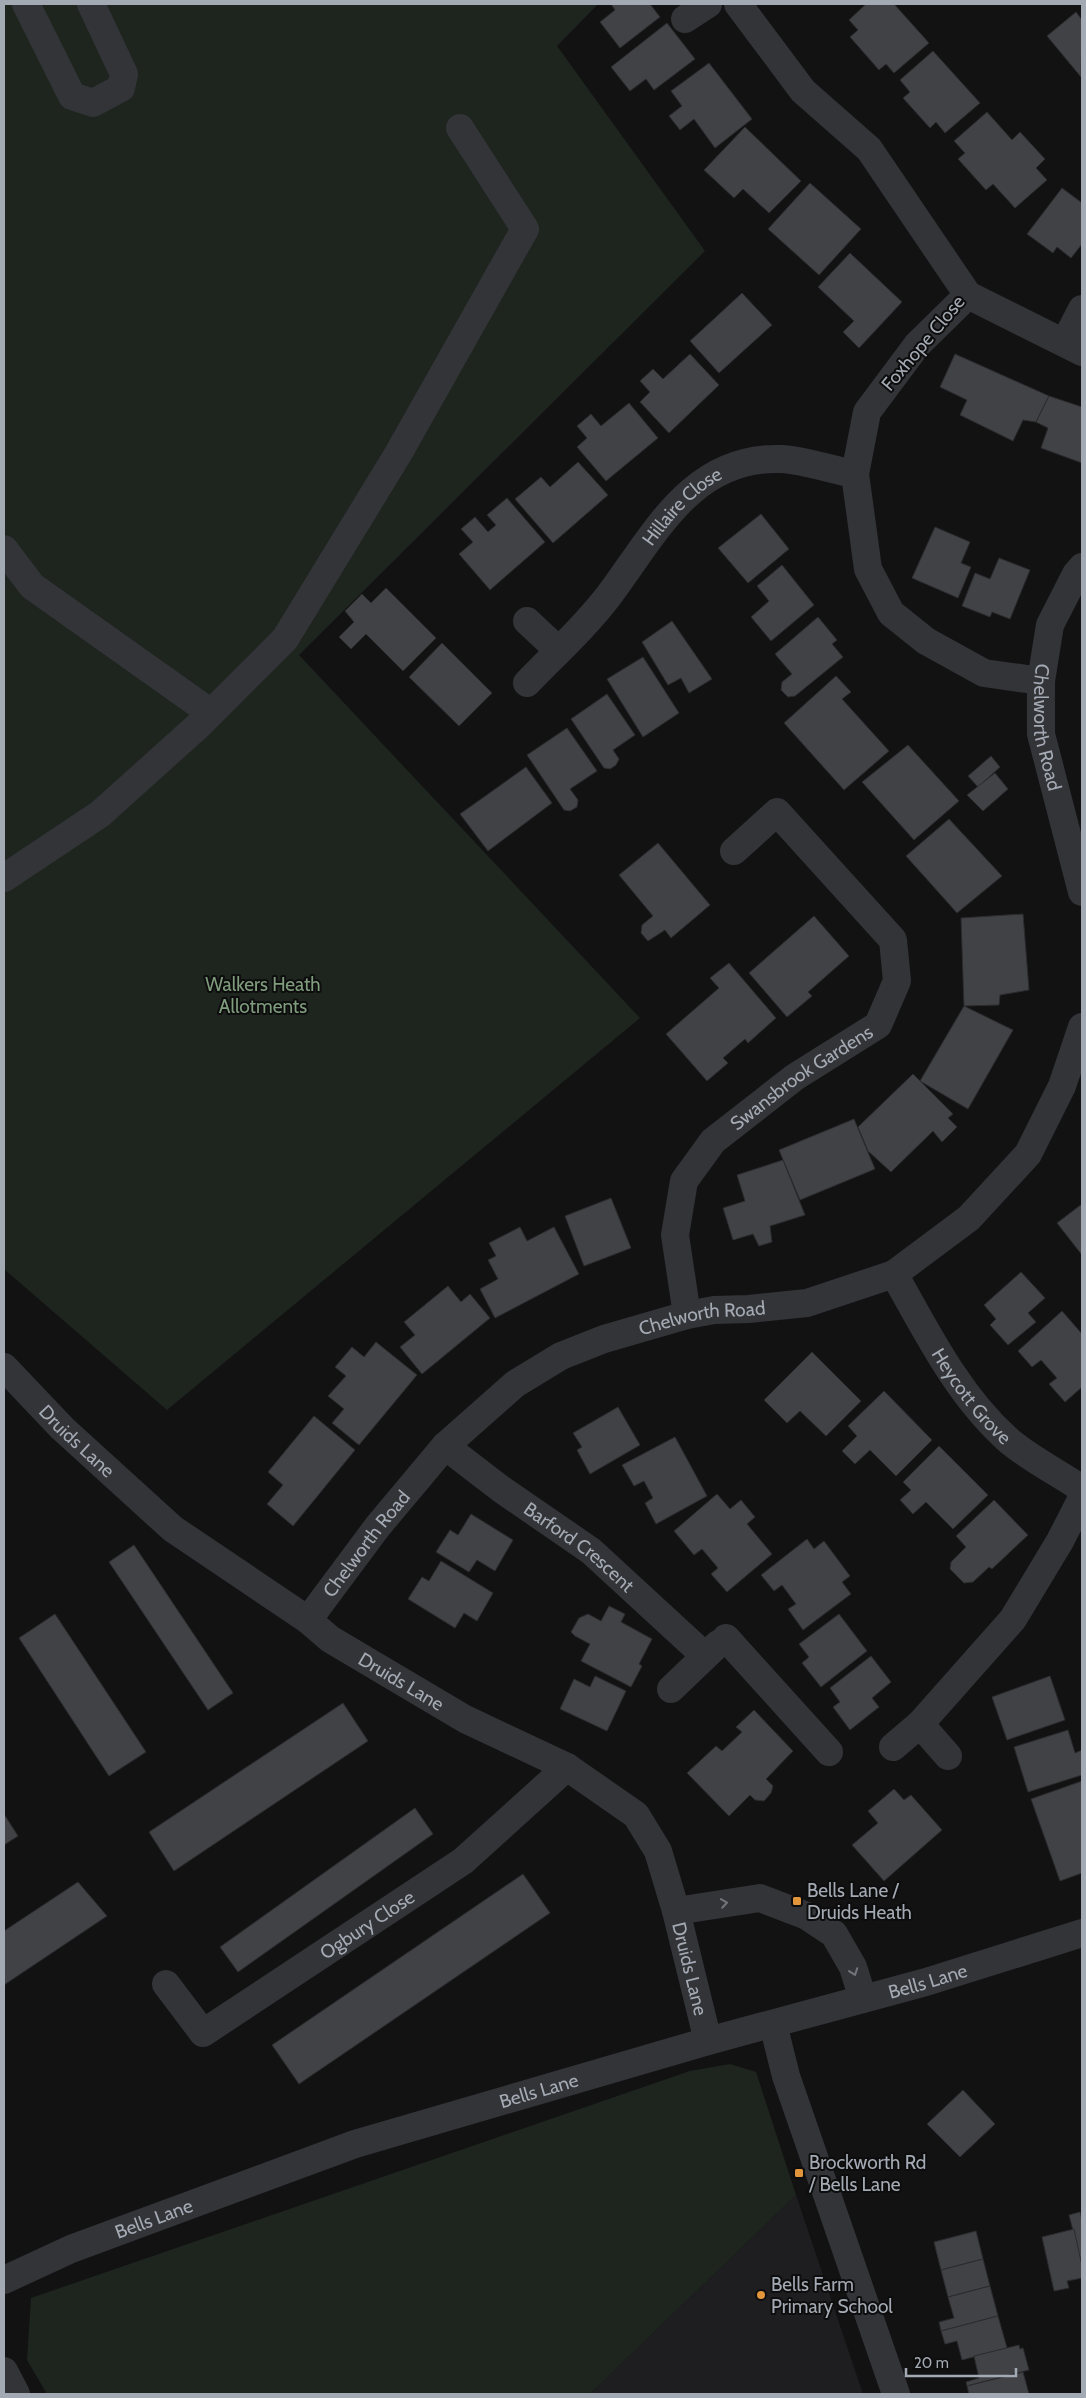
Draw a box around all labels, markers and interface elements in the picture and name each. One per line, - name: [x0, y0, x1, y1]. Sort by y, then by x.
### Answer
- street label: Foxhope Close: [876, 290, 970, 395]
- street label: Hillaire Close: [637, 462, 726, 550]
- street label: Chelworth Road: [1029, 662, 1067, 793]
- park label: Walkers Heath Allotments: [205, 973, 321, 1018]
- street label: Swansbrook Gardens: [725, 1020, 877, 1135]
- street label: Chelworth Road: [636, 1296, 766, 1340]
- street label: Heycott Grove: [927, 1344, 1016, 1449]
- street label: Druids Lane: [34, 1400, 120, 1482]
- street label: Chelworth Road: [318, 1486, 414, 1601]
- street label: Barford Crescent: [520, 1497, 640, 1597]
- street label: Druids Lane: [354, 1647, 448, 1716]
- place label: Bells Lane / Druids Heath: [807, 1879, 912, 1924]
- street label: Ogbury Close: [315, 1885, 419, 1964]
- marker: Bells Lane / Druids Heath: [791, 1895, 803, 1907]
- one-way arrow: [720, 1899, 728, 1909]
- street label: Druids Lane: [668, 1920, 713, 2018]
- street label: Bells Lane: [886, 1958, 970, 2003]
- one-way arrow: [848, 1967, 858, 1976]
- street label: Bells Lane: [497, 2068, 581, 2113]
- place label: Brockworth Rd / Bells Lane: [808, 2151, 926, 2196]
- marker: Brockworth Rd / Bells Lane: [793, 2167, 805, 2179]
- street label: Bells Lane: [112, 2193, 196, 2243]
- place label: Bells Farm Primary School: [771, 2273, 893, 2318]
- marker: Bells Farm Primary School: [755, 2289, 767, 2301]
- scale bar: [906, 2346, 1016, 2378]
- text: 20 m: [914, 2354, 949, 2372]

